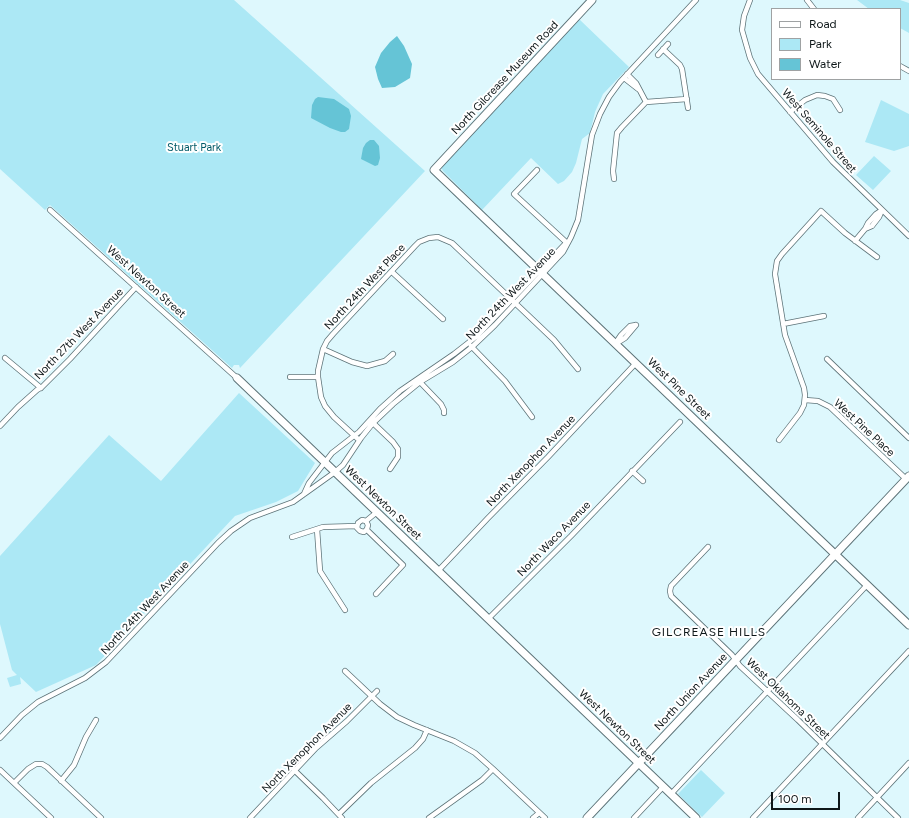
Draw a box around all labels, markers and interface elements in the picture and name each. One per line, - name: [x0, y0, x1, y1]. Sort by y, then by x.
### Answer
- legend: [771, 8, 901, 80]
- text: Road: [809, 17, 837, 31]
- street label: North Gilcrease Museum Road: [449, 19, 561, 137]
- text: Park: [809, 37, 832, 51]
- text: Water: [809, 57, 841, 71]
- street label: West Seminole Street: [779, 86, 859, 176]
- park label: Stuart Park: [167, 141, 221, 155]
- street label: North 24th West Place: [322, 242, 408, 332]
- street label: West Newton Street: [104, 243, 188, 321]
- street label: North 24th West Avenue: [464, 245, 558, 343]
- street label: North 27th West Avenue: [32, 286, 126, 382]
- street label: West Pine Street: [645, 356, 713, 422]
- street label: West Pine Place: [831, 396, 897, 460]
- street label: North Xenophon Avenue: [484, 413, 578, 509]
- street label: West Newton Street: [342, 463, 424, 543]
- street label: North Waco Avenue: [515, 499, 593, 579]
- street label: North 24th West Avenue: [98, 559, 192, 657]
- district label: GILCREASE HILLS: [652, 625, 766, 639]
- street label: North Union Avenue: [652, 651, 730, 733]
- street label: West Oklahoma Street: [743, 656, 833, 742]
- street label: West Newton Street: [576, 687, 658, 767]
- street label: North Xenophon Avenue: [259, 700, 355, 796]
- scale bar: [773, 784, 842, 810]
- text: 100 m: [778, 792, 812, 806]

